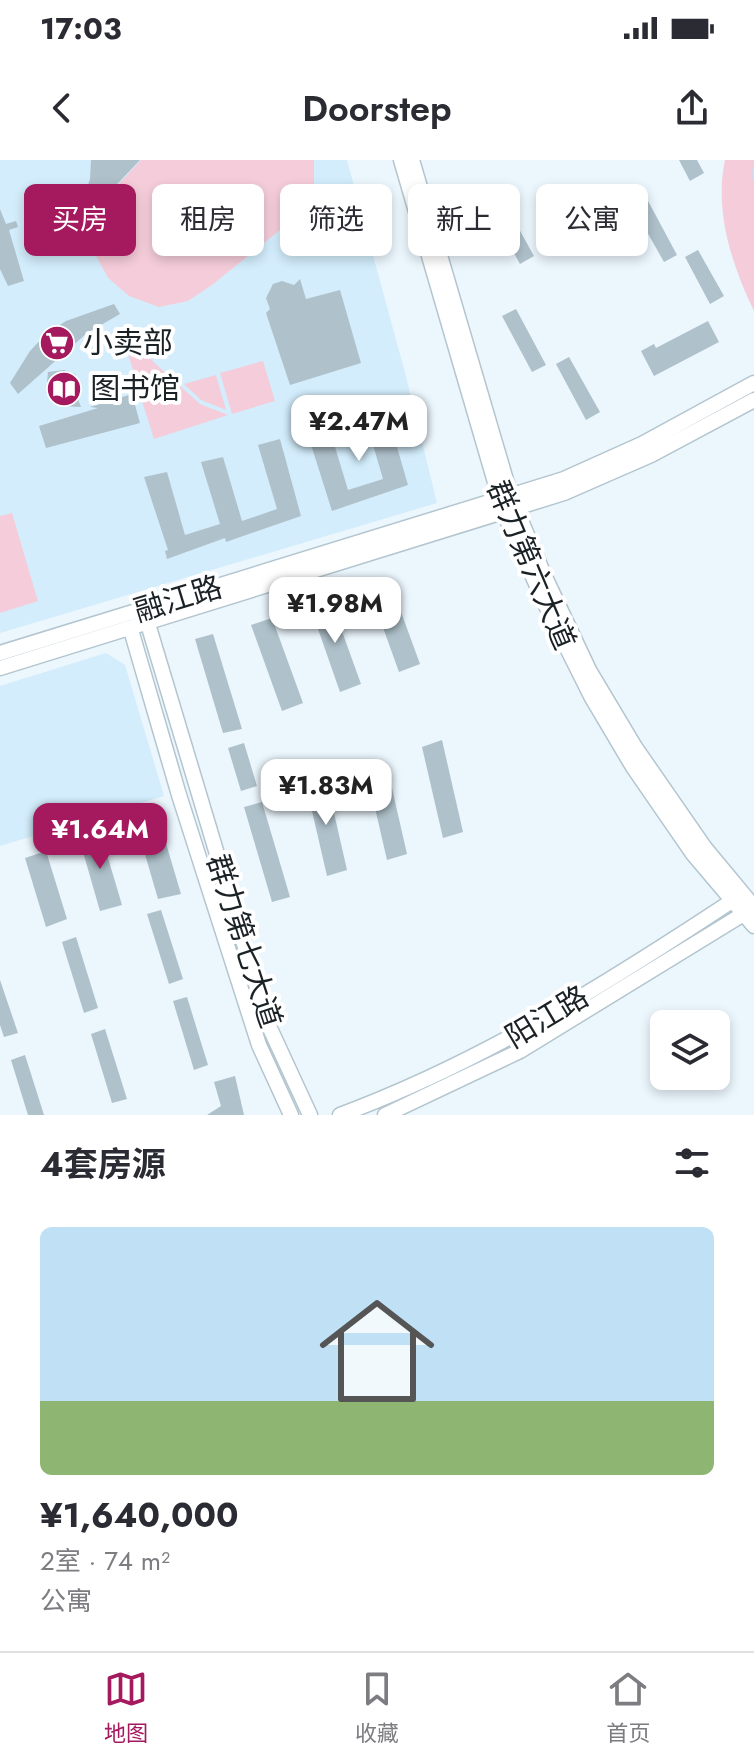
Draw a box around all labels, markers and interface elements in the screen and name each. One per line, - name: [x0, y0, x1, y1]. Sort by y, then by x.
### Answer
- text: 17:03: [40, 7, 122, 50]
- text: Doorstep: [302, 82, 452, 134]
- icon: back: [40, 86, 84, 130]
- icon: share: [670, 86, 714, 130]
- chip: 买房: [24, 184, 136, 256]
- chip: 租房: [152, 184, 264, 256]
- chip: 筛选: [280, 184, 392, 256]
- chip: 新上: [408, 184, 520, 256]
- chip: 公寓: [536, 184, 648, 256]
- place label: 小卖部: [83, 321, 173, 364]
- supermarket icon: 小卖部: [38, 324, 76, 362]
- place label: 图书馆: [90, 367, 180, 410]
- library icon: 图书馆: [45, 370, 83, 408]
- pin: ¥2.47M: [294, 395, 424, 463]
- text: ¥2.47M: [309, 402, 409, 440]
- street label: 群力第六大道: [477, 474, 586, 656]
- street label: 融江路: [129, 565, 227, 632]
- pin: ¥1.98M: [270, 577, 400, 645]
- text: ¥1.98M: [287, 584, 383, 622]
- pin: ¥1.83M: [261, 759, 391, 827]
- text: ¥1.83M: [279, 766, 373, 804]
- pin: ¥1.64M: [35, 803, 165, 871]
- text: ¥1.64M: [51, 810, 149, 848]
- street label: 群力第七大道: [196, 849, 293, 1033]
- street label: 阳江路: [497, 975, 596, 1058]
- map controls: [650, 1010, 730, 1090]
- button: layers: [650, 1010, 730, 1090]
- text: 4套房源: [40, 1140, 166, 1189]
- icon: filters: [670, 1141, 714, 1185]
- icon: home: [305, 1279, 449, 1423]
- text: ¥1,640,000: [40, 1491, 239, 1540]
- text: 2室 · 74 m²: [40, 1542, 170, 1580]
- text: 公寓: [40, 1582, 92, 1620]
- tab: 地图: [104, 1667, 148, 1749]
- tab: 收藏: [355, 1667, 399, 1749]
- tab: 首页: [606, 1667, 650, 1749]

